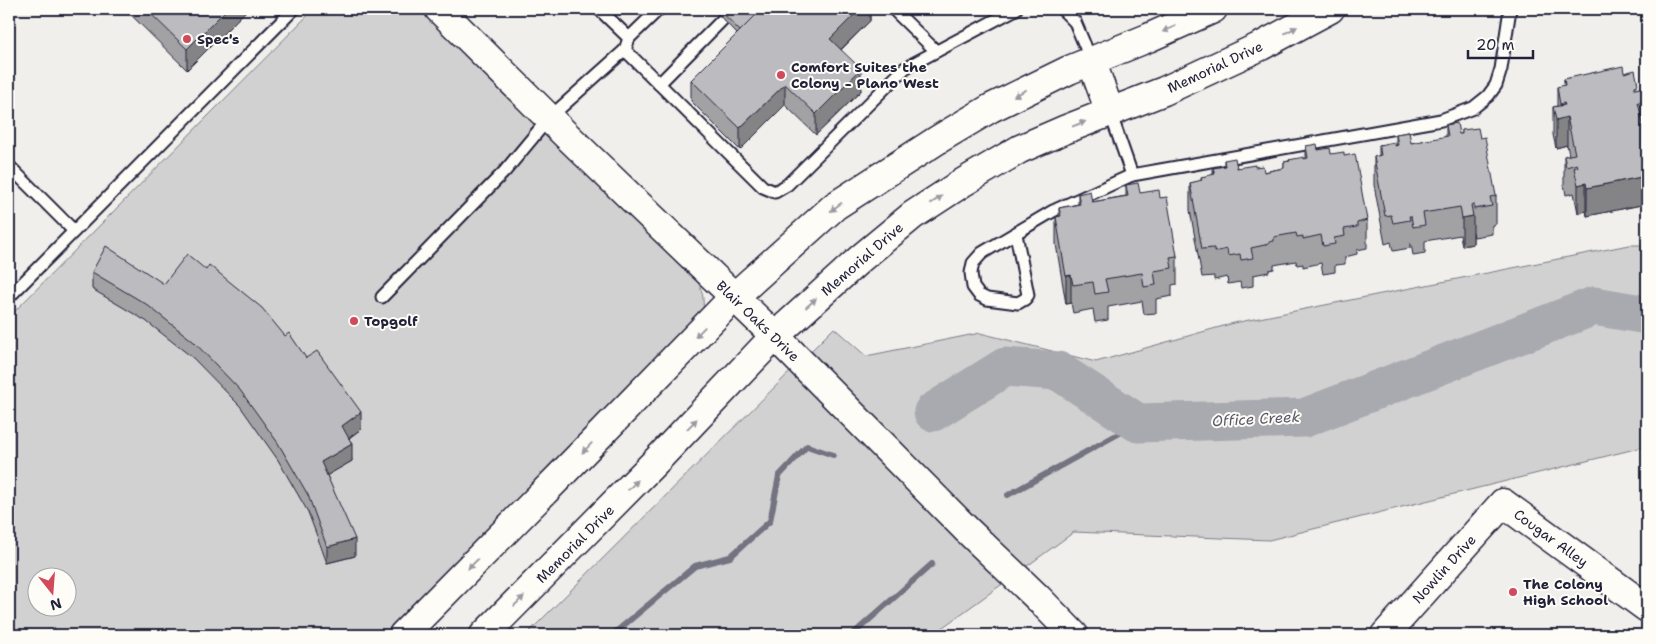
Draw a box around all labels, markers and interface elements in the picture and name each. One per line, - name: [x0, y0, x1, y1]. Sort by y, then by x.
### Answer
- one-way arrow: [1162, 25, 1176, 33]
- one-way arrow: [1284, 26, 1299, 34]
- scale bar: [1468, 28, 1534, 60]
- place label: Spec's: [197, 30, 239, 48]
- marker: Spec's: [181, 33, 193, 45]
- text: 20 m: [1476, 35, 1515, 55]
- street label: Memorial Drive: [1164, 37, 1266, 97]
- place label: Comfort Suites the Colony - Plano West: [791, 58, 939, 92]
- marker: Comfort Suites the Colony - Plano West: [775, 69, 787, 81]
- one-way arrow: [1012, 89, 1027, 97]
- one-way arrow: [1072, 120, 1087, 128]
- one-way arrow: [929, 195, 943, 205]
- one-way arrow: [829, 202, 843, 212]
- street label: Memorial Drive: [817, 218, 907, 300]
- street label: Blair Oaks Drive: [712, 277, 804, 365]
- one-way arrow: [804, 297, 816, 309]
- place label: Topgolf: [364, 312, 418, 330]
- marker: Topgolf: [348, 315, 360, 327]
- one-way arrow: [694, 325, 706, 337]
- water label: Office Creek: [1211, 407, 1301, 431]
- one-way arrow: [686, 418, 698, 430]
- one-way arrow: [581, 442, 593, 454]
- one-way arrow: [626, 479, 638, 491]
- street label: Memorial Drive: [532, 501, 618, 587]
- street label: Cougar Alley: [1510, 505, 1592, 571]
- street label: Nowlin Drive: [1408, 531, 1480, 607]
- one-way arrow: [467, 558, 479, 570]
- north arrow: [28, 566, 78, 616]
- place label: The Colony High School: [1523, 575, 1608, 609]
- marker: The Colony High School: [1507, 586, 1519, 598]
- text: N: [48, 594, 64, 615]
- one-way arrow: [512, 595, 524, 607]

